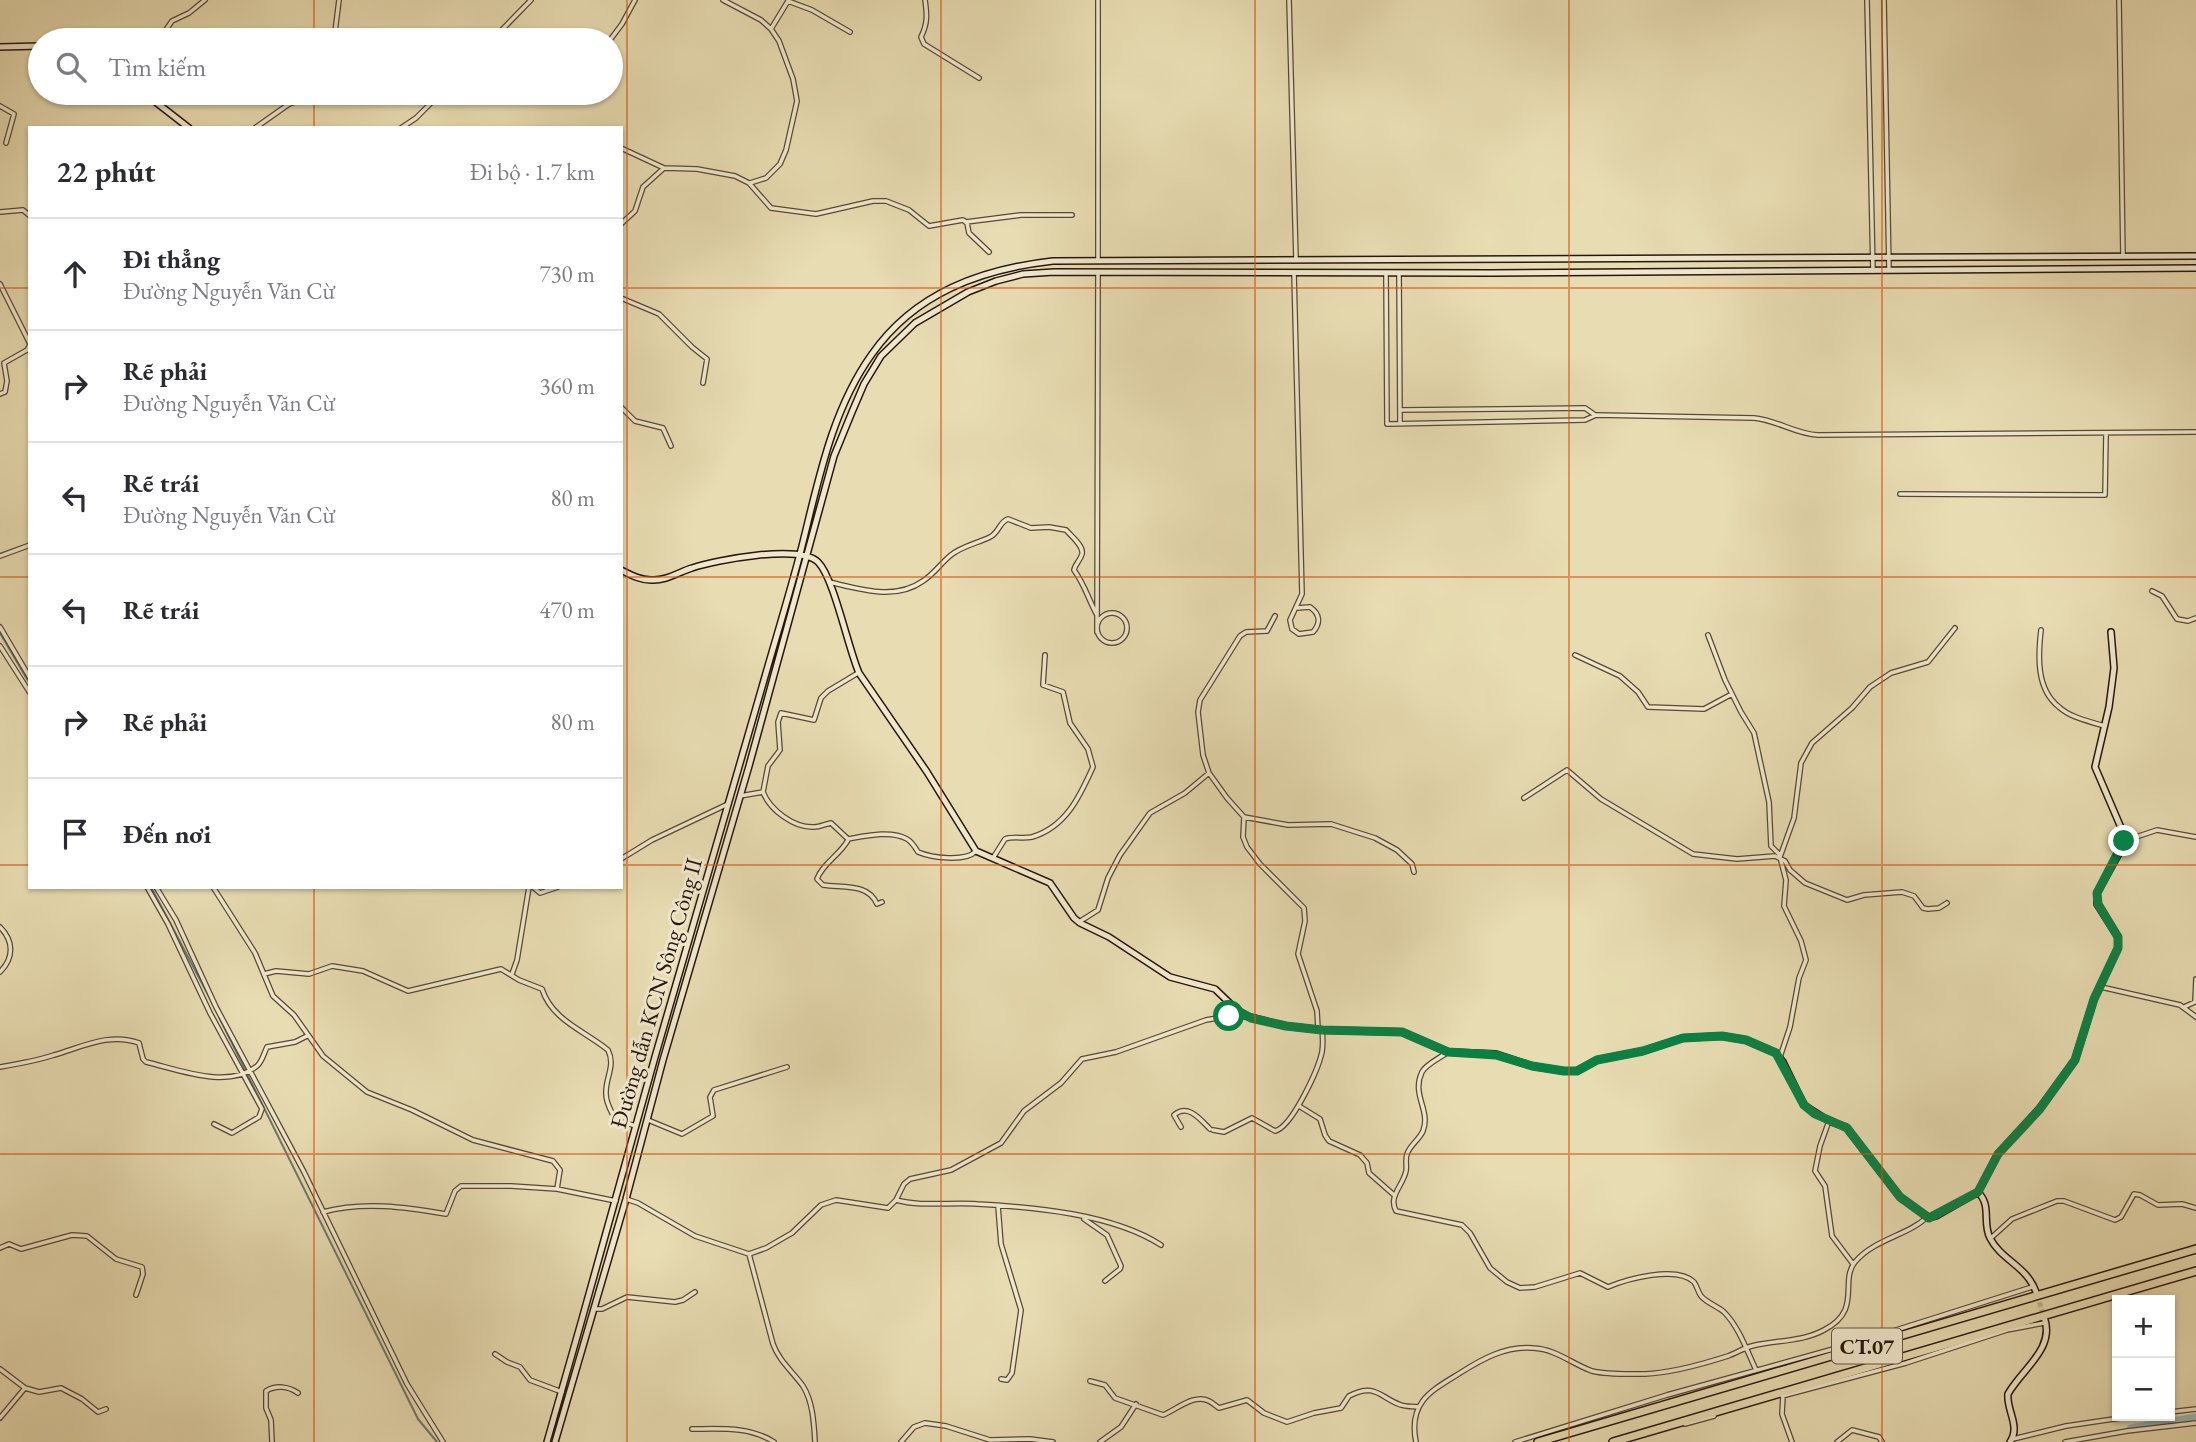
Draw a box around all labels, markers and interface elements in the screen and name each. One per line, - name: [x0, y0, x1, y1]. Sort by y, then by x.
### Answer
- search box: [28, 28, 623, 105]
- icon: search: [52, 48, 90, 86]
- text: Tìm kiếm: [108, 50, 206, 84]
- text: 22 phút: [56, 152, 155, 191]
- text: Đi bộ · 1.7 km: [470, 157, 595, 187]
- text: Đi thẳng: [123, 242, 220, 276]
- icon: ahead: [56, 255, 94, 293]
- text: 730 m: [539, 259, 595, 289]
- text: Đường Nguyễn Văn Cừ: [123, 276, 336, 306]
- text: Rẽ phải: [123, 354, 207, 388]
- icon: right: [56, 367, 94, 405]
- text: 360 m: [539, 371, 595, 401]
- text: Đường Nguyễn Văn Cừ: [123, 388, 336, 418]
- text: Rẽ trái: [123, 466, 199, 500]
- icon: left: [56, 479, 94, 517]
- text: 80 m: [550, 483, 595, 513]
- text: Đường Nguyễn Văn Cừ: [123, 500, 336, 530]
- icon: left: [56, 591, 94, 629]
- text: Rẽ trái: [123, 593, 199, 627]
- text: 470 m: [539, 595, 595, 625]
- icon: right: [56, 703, 94, 741]
- text: Rẽ phải: [123, 705, 207, 739]
- text: 80 m: [550, 707, 595, 737]
- icon: arrive: [56, 815, 94, 853]
- text: Đến nơi: [123, 817, 211, 851]
- route end: [2108, 825, 2139, 856]
- street label: Đường dẫn KCN Sông Công II: [603, 854, 709, 1132]
- route start: [1213, 1000, 1244, 1031]
- map controls: [2112, 1295, 2175, 1421]
- button: +: [2112, 1295, 2175, 1358]
- road number: CT.07: [1832, 1328, 1902, 1364]
- button: −: [2112, 1358, 2175, 1421]

